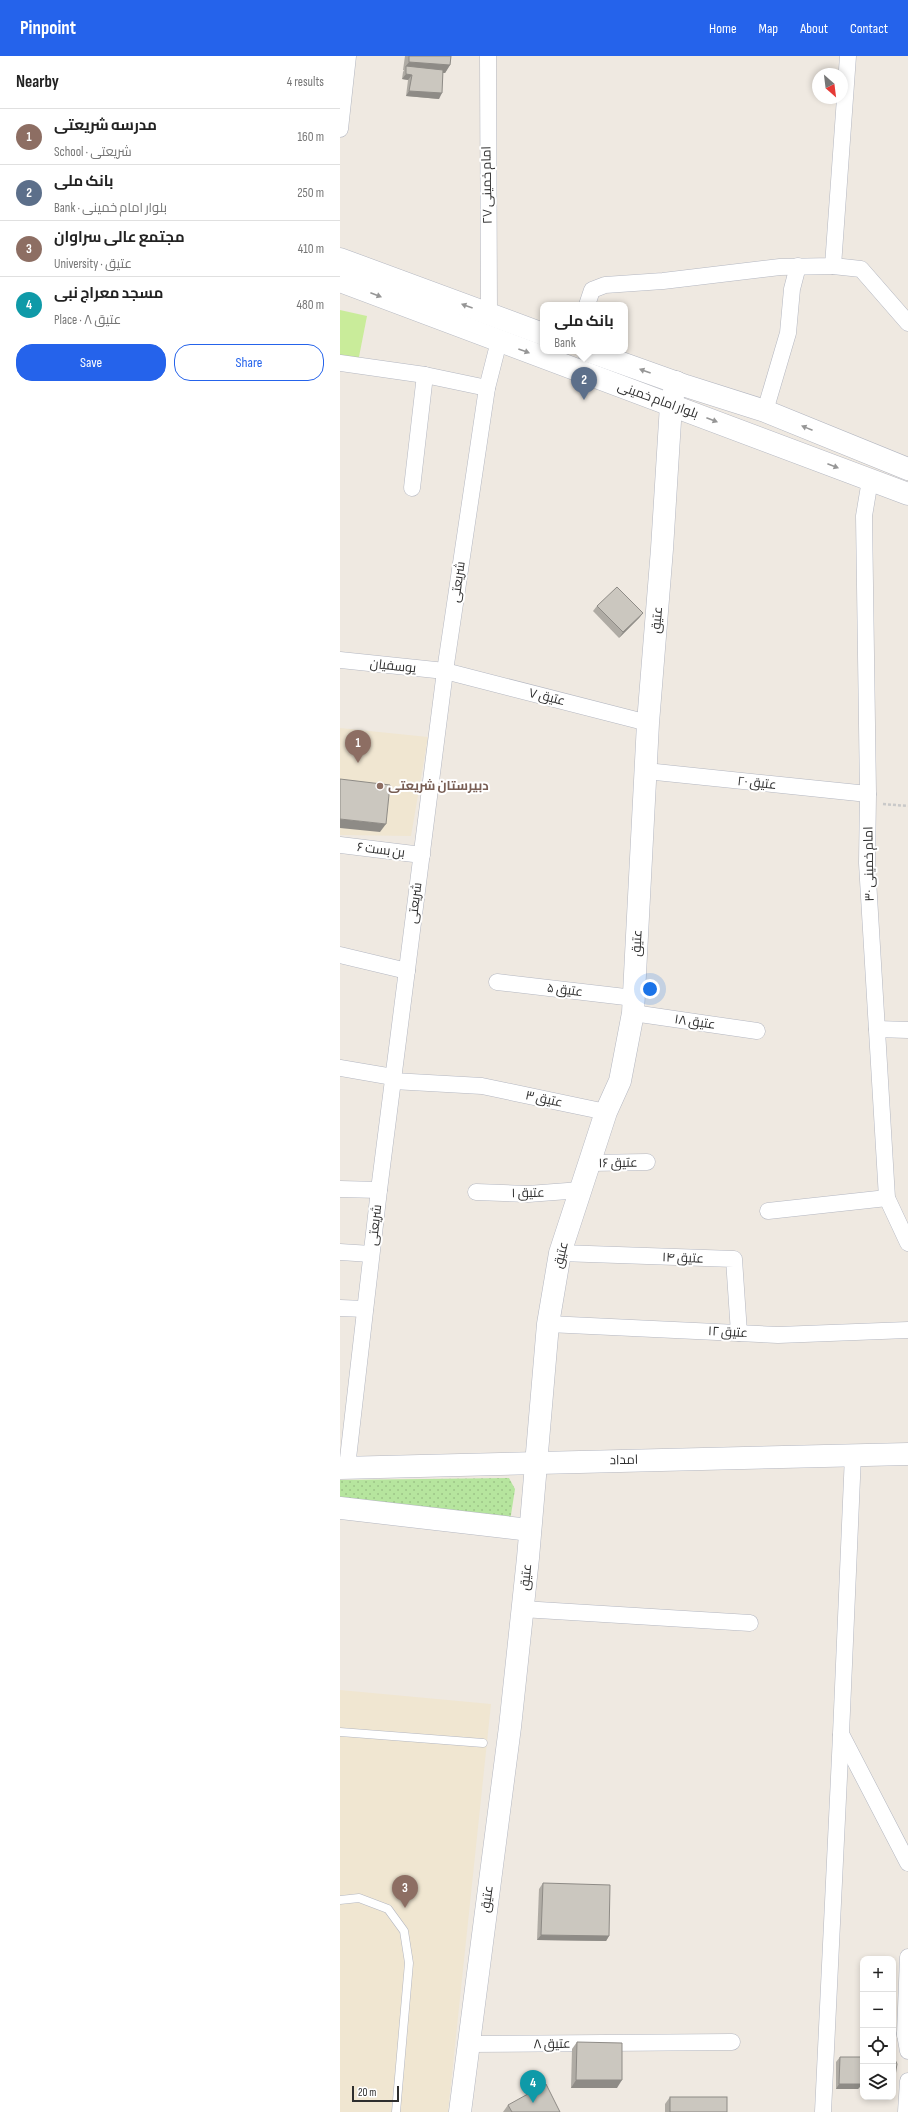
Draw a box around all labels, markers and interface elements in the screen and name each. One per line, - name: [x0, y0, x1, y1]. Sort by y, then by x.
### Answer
- text: Pinpoint: [20, 17, 76, 40]
- text: Home: [709, 20, 737, 37]
- text: Map: [759, 20, 778, 37]
- text: About: [800, 20, 828, 37]
- text: Contact: [850, 20, 888, 37]
- north arrow: [812, 68, 848, 104]
- text: Nearby: [16, 72, 59, 92]
- text: 4 results: [287, 74, 324, 90]
- text: مدرسه شریعتی: [54, 116, 157, 135]
- text: 1: [26, 129, 32, 145]
- text: 160 m: [298, 129, 324, 145]
- text: School · شریعتی: [54, 144, 132, 160]
- street label: امام خمینی ۲۷: [478, 146, 497, 224]
- text: بانک ملی: [54, 172, 114, 191]
- text: 2: [26, 185, 32, 201]
- text: 250 m: [297, 185, 324, 201]
- text: Bank · بلوار امام خمینی: [54, 200, 167, 216]
- text: مجتمع عالی سراوان: [54, 228, 185, 247]
- text: 3: [26, 241, 32, 257]
- text: 410 m: [298, 241, 324, 257]
- text: University · عتیق: [54, 256, 132, 272]
- text: مسجد معراج نبی: [54, 284, 163, 303]
- one-way arrow: [371, 292, 383, 298]
- text: 4: [26, 297, 32, 313]
- text: 480 m: [297, 297, 324, 313]
- popup: [540, 302, 628, 354]
- one-way arrow: [461, 303, 473, 309]
- text: Place · عتیق ۸: [54, 312, 121, 328]
- text: بانک ملی: [554, 312, 614, 331]
- text: Bank: [554, 335, 576, 351]
- button: Save: [16, 344, 166, 381]
- button: Share: [174, 344, 324, 381]
- one-way arrow: [519, 348, 531, 354]
- pin: 2: [571, 367, 597, 400]
- one-way arrow: [638, 368, 650, 374]
- street label: بلوار امام خمینی: [615, 378, 701, 423]
- one-way arrow: [706, 418, 718, 424]
- one-way arrow: [801, 425, 812, 431]
- one-way arrow: [828, 464, 840, 470]
- street label: شریعتی: [447, 560, 469, 604]
- street label: عتیق: [648, 606, 666, 634]
- street label: یوسفیان: [369, 656, 417, 676]
- street label: عتیق ۷: [527, 685, 567, 709]
- pin: 1: [345, 730, 371, 763]
- street label: عتیق ۲۰: [737, 773, 777, 793]
- place label: دبیرستان شریعتی: [388, 778, 489, 794]
- marker: دبیرستان شریعتی: [375, 781, 385, 791]
- street label: امام خمینی ۳۰: [860, 826, 879, 902]
- street label: بن بست ۶: [356, 839, 406, 861]
- street label: شریعتی: [405, 881, 425, 925]
- street label: عتیق: [628, 929, 646, 957]
- your location: [640, 979, 660, 999]
- street label: عتیق ۵: [546, 980, 584, 1000]
- street label: عتیق ۱۸: [673, 1011, 717, 1033]
- street label: عتیق ۳: [524, 1087, 564, 1111]
- street label: عتیق ۱۶: [598, 1155, 638, 1171]
- street label: عتیق ۱: [511, 1185, 545, 1201]
- street label: شریعتی: [365, 1204, 385, 1246]
- street label: عتیق: [550, 1240, 572, 1270]
- street label: عتیق ۱۴: [662, 1249, 704, 1267]
- street label: عتیق ۱۲: [708, 1323, 748, 1341]
- street label: امداد: [610, 1452, 638, 1468]
- street label: عتیق: [517, 1563, 535, 1591]
- pin: 3: [392, 1875, 418, 1908]
- street label: عتیق: [477, 1885, 497, 1913]
- map controls: [860, 1956, 896, 2100]
- button: +: [860, 1956, 896, 1992]
- button: −: [860, 1992, 896, 2028]
- button: locate: [860, 2028, 896, 2064]
- street label: عتیق ۸: [533, 2036, 571, 2052]
- button: layers: [860, 2064, 896, 2100]
- pin: 4: [520, 2070, 546, 2103]
- scale bar: [352, 2084, 399, 2103]
- text: 20 m: [358, 2086, 376, 2099]

